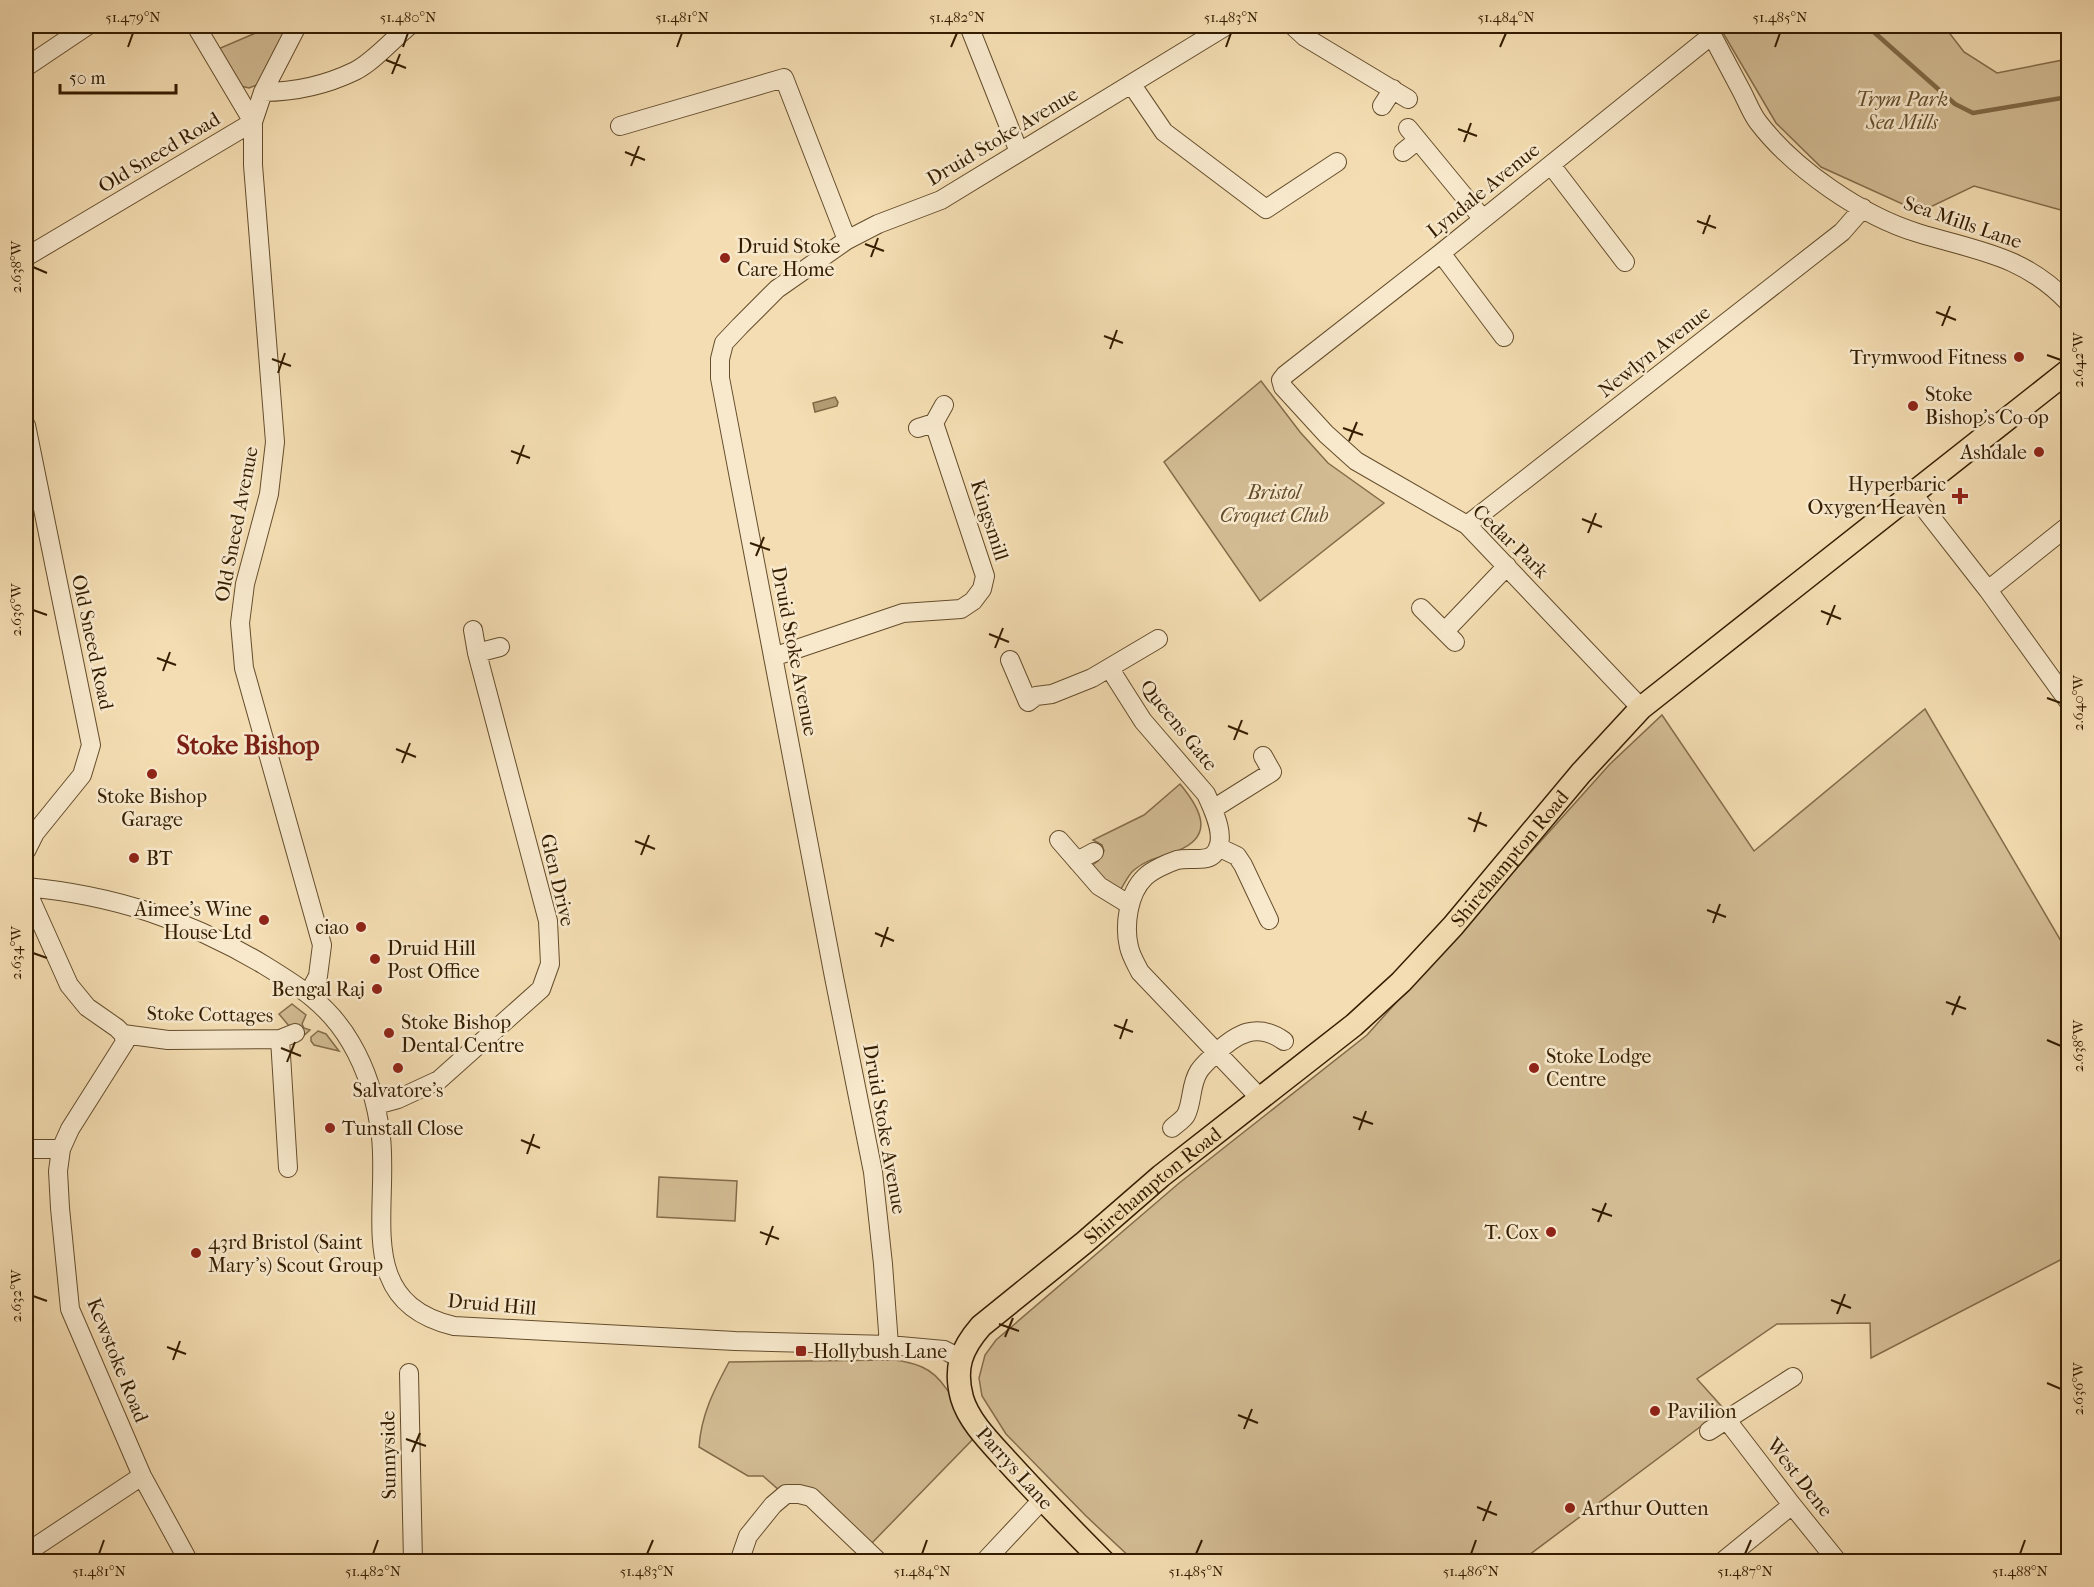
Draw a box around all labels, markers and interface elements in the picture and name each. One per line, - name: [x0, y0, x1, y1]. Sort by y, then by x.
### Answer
- text: 51.479°N: [105, 8, 161, 26]
- text: 51.480°N: [380, 8, 437, 26]
- text: 51.481°N: [655, 8, 709, 26]
- text: 51.482°N: [929, 8, 986, 26]
- text: 51.483°N: [1204, 8, 1259, 26]
- text: 51.484°N: [1477, 8, 1535, 26]
- text: 51.485°N: [1753, 8, 1808, 26]
- scale bar: [60, 57, 176, 95]
- text: 50 m: [69, 68, 106, 89]
- street label: Druid Stoke Avenue: [922, 82, 1082, 191]
- park label: Trym Park Sea Mills: [1856, 88, 1948, 134]
- street label: Old Sneed Road: [94, 107, 225, 198]
- street label: Lyndale Avenue: [1422, 138, 1544, 243]
- street label: Sea Mills Lane: [1901, 191, 2025, 253]
- place label: Druid Stoke Care Home: [737, 235, 841, 281]
- text: 2.638°W: [7, 239, 25, 293]
- marker: Druid Stoke Care Home: [718, 251, 732, 265]
- street label: Newlyn Avenue: [1594, 301, 1715, 402]
- text: 2.642°W: [2069, 331, 2087, 388]
- place label: Trymwood Fitness: [1850, 346, 2007, 369]
- marker: Trymwood Fitness: [2012, 350, 2026, 364]
- place label: Stoke Bishop's Co-op: [1925, 383, 2049, 429]
- marker: Stoke Bishop's Co-op: [1906, 399, 1920, 413]
- place label: Ashdale: [1959, 441, 2027, 464]
- street label: Old Sneed Avenue: [210, 444, 263, 604]
- marker: Ashdale: [2032, 445, 2046, 459]
- place label: Hyperbaric Oxygen Heaven: [1807, 473, 1946, 519]
- street label: Kingsmill: [966, 477, 1014, 564]
- park label: Bristol Croquet Club: [1220, 481, 1328, 527]
- marker: Hyperbaric Oxygen Heaven: [1951, 487, 1969, 505]
- street label: Cedar Park: [1468, 500, 1554, 583]
- street label: Druid Stoke Avenue: [767, 564, 822, 738]
- street label: Old Sneed Road: [67, 572, 118, 713]
- text: 2.636°W: [7, 582, 25, 637]
- text: 2.640°W: [2069, 674, 2087, 731]
- street label: Queens Gate: [1135, 675, 1222, 775]
- district label: Stoke Bishop: [176, 730, 320, 761]
- marker: Stoke Bishop Garage: [145, 767, 159, 781]
- place label: Stoke Bishop Garage: [97, 785, 207, 831]
- street label: Shirehampton Road: [1446, 785, 1574, 932]
- street label: Glen Drive: [536, 832, 579, 929]
- place label: BT: [146, 847, 173, 870]
- marker: BT: [127, 851, 141, 865]
- place label: Aimee's Wine House Ltd: [133, 898, 253, 944]
- marker: Aimee's Wine House Ltd: [257, 913, 271, 927]
- place label: ciao: [315, 916, 349, 939]
- marker: ciao: [354, 920, 368, 934]
- text: 2.634°W: [7, 925, 25, 980]
- place label: Druid Hill Post Office: [387, 937, 480, 983]
- marker: Druid Hill Post Office: [368, 952, 382, 966]
- place label: Bengal Raj: [272, 978, 365, 1001]
- marker: Bengal Raj: [370, 982, 384, 996]
- street label: Stoke Cottages: [146, 1002, 274, 1027]
- place label: Stoke Bishop Dental Centre: [401, 1011, 524, 1057]
- text: 2.638°W: [2069, 1018, 2087, 1072]
- marker: Stoke Bishop Dental Centre: [382, 1026, 396, 1040]
- street label: Druid Stoke Avenue: [858, 1042, 911, 1216]
- place label: Stoke Lodge Centre: [1546, 1045, 1652, 1091]
- marker: Salvatore's: [391, 1061, 405, 1075]
- marker: Stoke Lodge Centre: [1527, 1061, 1541, 1075]
- place label: Salvatore's: [353, 1079, 443, 1102]
- place label: Tunstall Close: [342, 1117, 463, 1140]
- marker: Tunstall Close: [323, 1121, 337, 1135]
- street label: Shirehampton Road: [1079, 1122, 1227, 1250]
- place label: T. Cox: [1485, 1221, 1540, 1244]
- marker: T. Cox: [1544, 1225, 1558, 1239]
- place label: 43rd Bristol (Saint Mary's) Scout Group: [208, 1231, 383, 1277]
- marker: 43rd Bristol (Saint Mary's) Scout Group: [189, 1246, 203, 1260]
- text: 2.632°W: [7, 1268, 25, 1322]
- street label: Druid Hill: [447, 1289, 538, 1320]
- street label: Kewstoke Road: [82, 1295, 153, 1427]
- place label: Hollybush Lane: [813, 1340, 947, 1363]
- marker: Hollybush Lane: [794, 1344, 808, 1358]
- text: 2.636°W: [2069, 1361, 2087, 1416]
- place label: Pavilion: [1667, 1400, 1737, 1423]
- marker: Pavilion: [1648, 1404, 1662, 1418]
- street label: Sunnyside: [376, 1410, 401, 1500]
- street label: Parrys Lane: [972, 1422, 1058, 1514]
- street label: West Dene: [1761, 1433, 1838, 1521]
- place label: Arthur Outten: [1581, 1497, 1709, 1520]
- marker: Arthur Outten: [1563, 1501, 1577, 1515]
- text: 51.481°N: [72, 1562, 126, 1580]
- text: 51.482°N: [345, 1562, 402, 1580]
- text: 51.483°N: [620, 1562, 675, 1580]
- text: 51.484°N: [893, 1562, 951, 1580]
- text: 51.485°N: [1169, 1562, 1224, 1580]
- text: 51.486°N: [1443, 1562, 1500, 1580]
- text: 51.487°N: [1717, 1562, 1773, 1580]
- text: 51.488°N: [1992, 1562, 2049, 1580]

